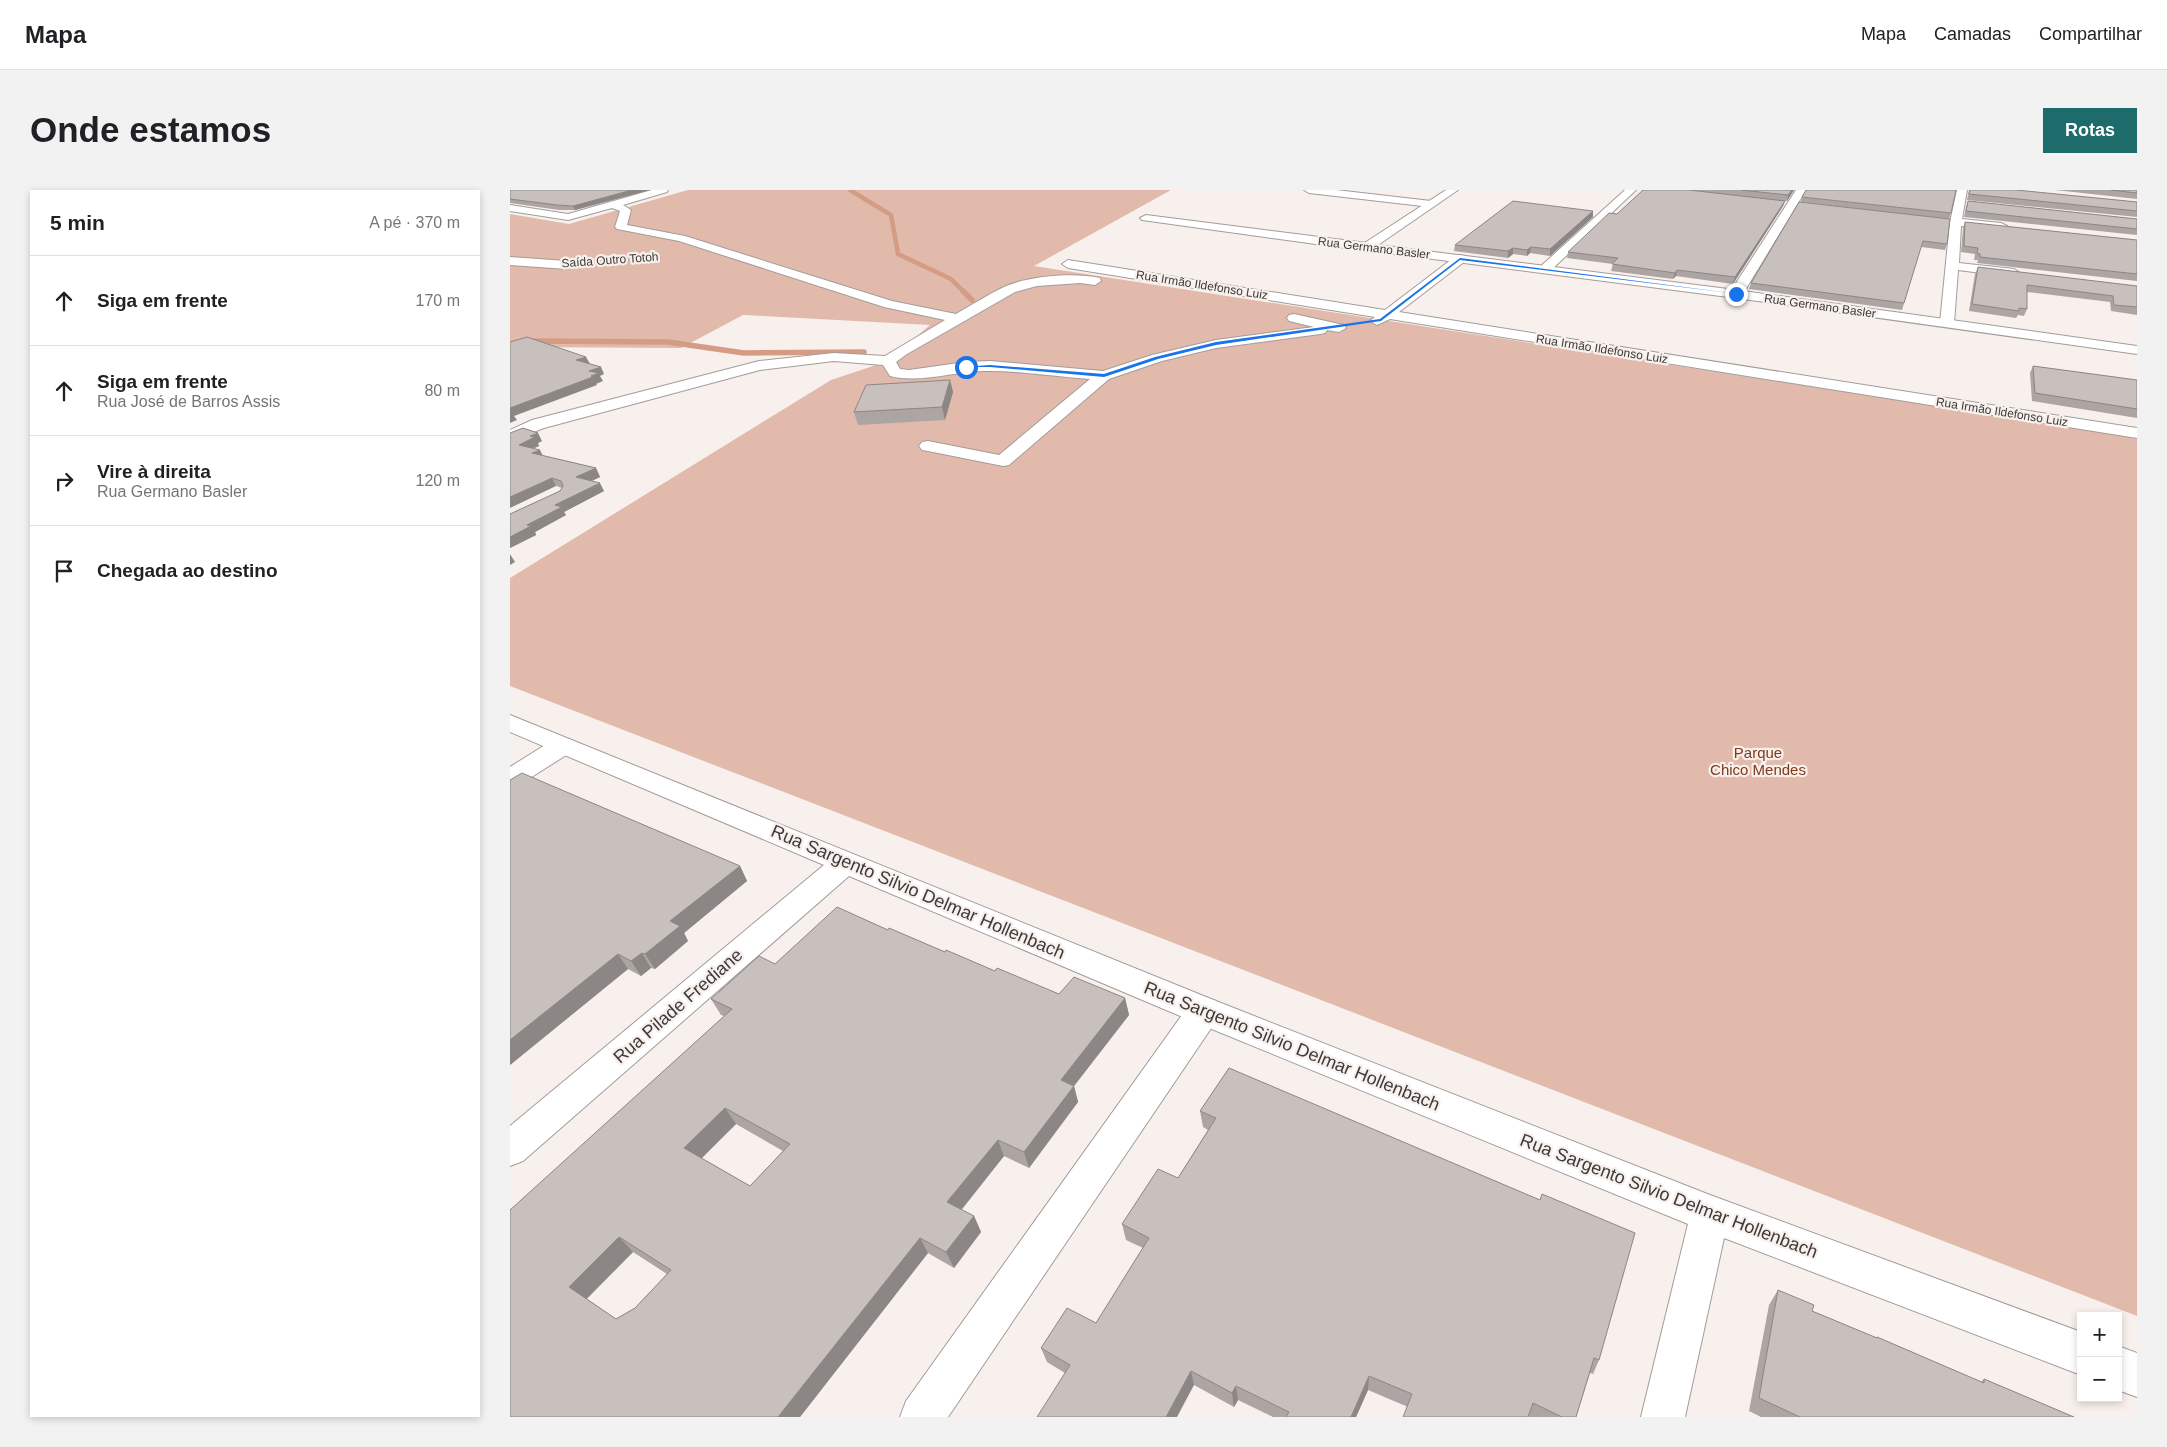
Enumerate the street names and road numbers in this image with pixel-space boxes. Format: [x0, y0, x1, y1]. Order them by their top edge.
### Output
street label: Rua Germano Basler [1317, 234, 1431, 262]
street label: Saída Outro Totoh [561, 250, 659, 270]
street label: Rua Irmão Ildefonso Luiz [1135, 268, 1269, 302]
street label: Rua Germano Basler [1763, 291, 1877, 321]
street label: Rua Irmão Ildefonso Luiz [1535, 332, 1669, 366]
street label: Rua Irmão Ildefonso Luiz [1935, 395, 2069, 429]
street label: Rua Sargento Silvio Delmar Hollenbach [768, 821, 1068, 963]
street label: Rua Pilade Frediane [610, 945, 746, 1067]
street label: Rua Sargento Silvio Delmar Hollenbach [1141, 977, 1443, 1115]
street label: Rua Sargento Silvio Delmar Hollenbach [1517, 1130, 1821, 1262]

